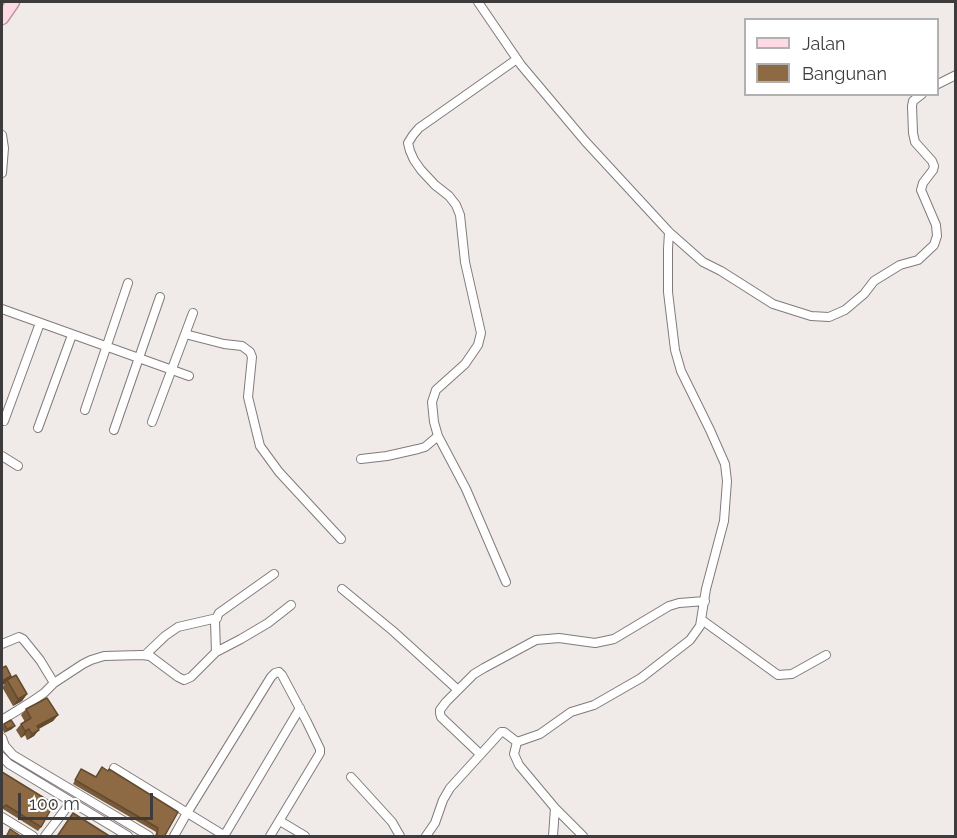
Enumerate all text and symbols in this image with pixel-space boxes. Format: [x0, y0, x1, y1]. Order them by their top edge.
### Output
legend [744, 18, 939, 96]
text: Jalan [802, 33, 846, 54]
text: Bangunan [802, 63, 887, 84]
scale bar [21, 781, 156, 819]
text: 100 m [29, 793, 80, 814]

